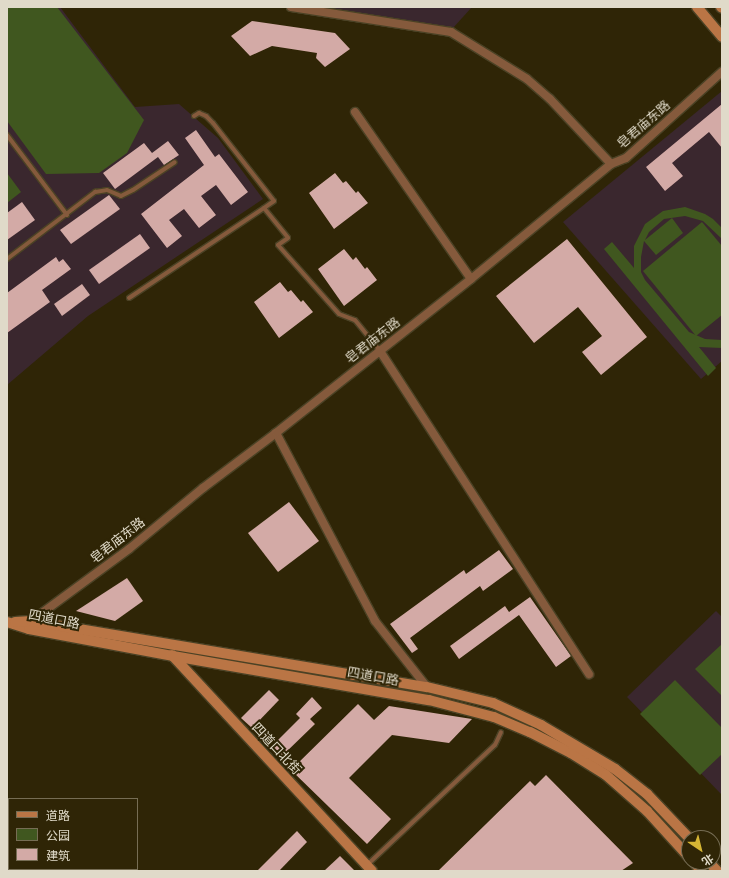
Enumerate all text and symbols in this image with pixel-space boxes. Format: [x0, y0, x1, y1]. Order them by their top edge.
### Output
street label: 皂君庙东路 [614, 98, 674, 152]
street label: 皂君庙东路 [343, 315, 403, 367]
street label: 皂君庙东路 [88, 515, 148, 567]
street label: 四道口路 [27, 607, 81, 633]
street label: 四道口路 [346, 665, 400, 689]
street label: 四道口北街 [248, 720, 304, 778]
legend [8, 798, 138, 870]
text: 道路 [46, 809, 70, 823]
text: 公园 [46, 829, 70, 843]
north arrow [681, 830, 721, 870]
text: 建筑 [46, 849, 70, 863]
text: 北 [699, 851, 716, 868]

